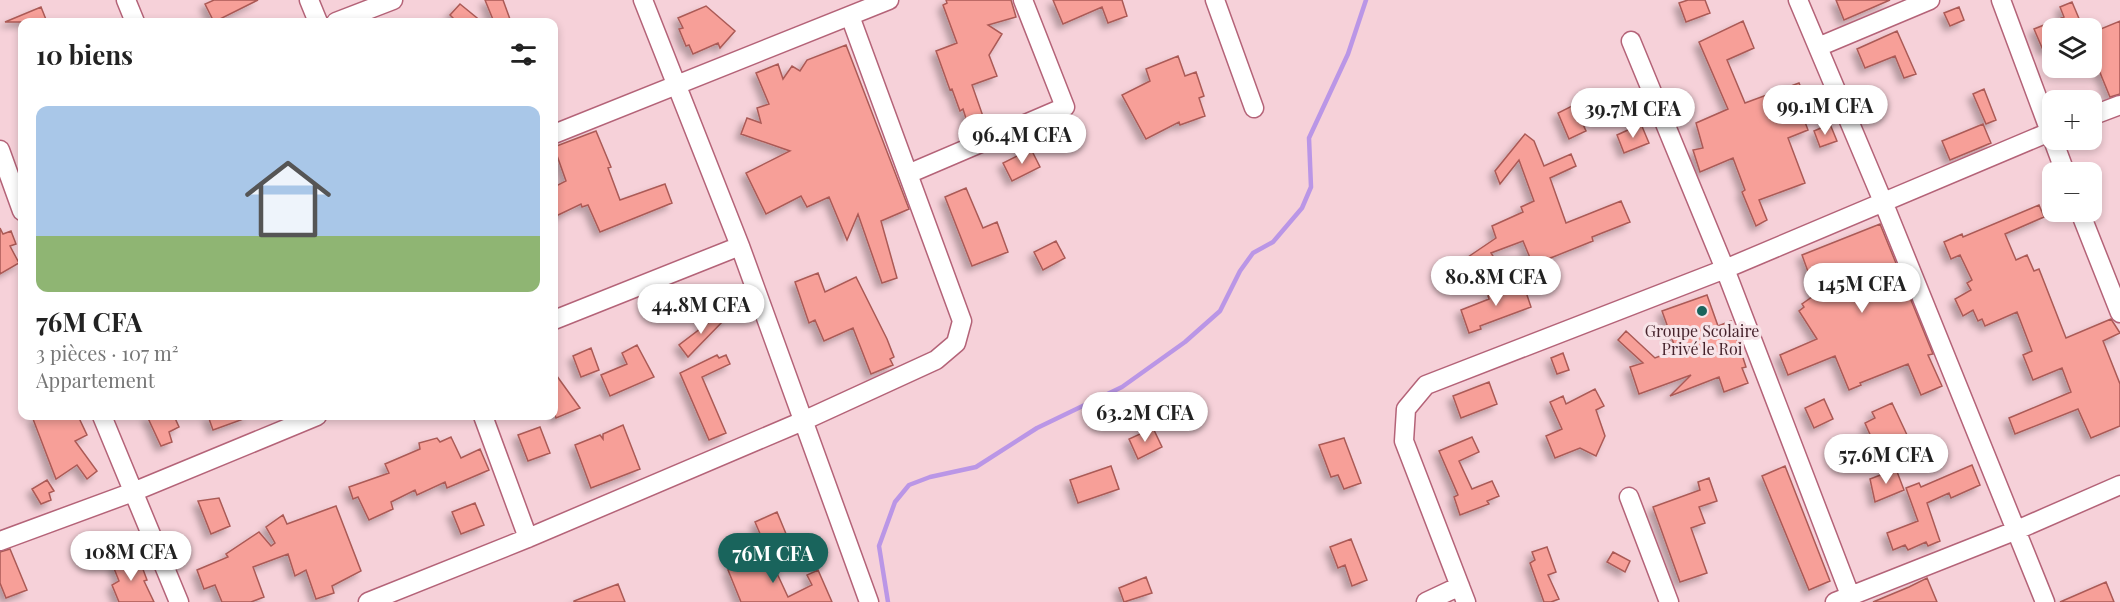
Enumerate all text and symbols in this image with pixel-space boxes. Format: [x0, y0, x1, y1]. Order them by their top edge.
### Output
map controls [2042, 18, 2102, 222]
button: layers [2042, 18, 2102, 78]
text: 10 biens [36, 37, 133, 72]
icon: filters [507, 38, 540, 71]
pin: 99.1M CFA [1756, 85, 1894, 136]
pin: 39.7M CFA [1564, 88, 1702, 139]
button: + [2042, 90, 2102, 150]
text: 99.1M CFA [1777, 91, 1873, 118]
text: 39.7M CFA [1585, 94, 1681, 121]
pin: 96.4M CFA [953, 114, 1091, 165]
text: 96.4M CFA [972, 120, 1072, 147]
icon: home [234, 145, 342, 253]
button: − [2042, 162, 2102, 222]
pin: 80.8M CFA [1427, 256, 1565, 307]
text: 80.8M CFA [1445, 262, 1547, 289]
pin: 145M CFA [1800, 263, 1924, 314]
text: 145M CFA [1818, 269, 1906, 296]
pin: 44.8M CFA [632, 284, 770, 335]
text: 44.8M CFA [651, 290, 751, 317]
text: 76M CFA [36, 304, 142, 339]
marker: Groupe Scolaire Privé le Roi [1695, 304, 1709, 318]
place label: Groupe Scolaire Privé le Roi [1645, 320, 1759, 359]
text: 3 pièces · 107 m² [36, 339, 178, 366]
text: Appartement [36, 366, 155, 393]
pin: 63.2M CFA [1076, 392, 1214, 443]
text: 63.2M CFA [1096, 398, 1194, 425]
pin: 57.6M CFA [1817, 434, 1955, 485]
text: 57.6M CFA [1838, 440, 1934, 467]
pin: 108M CFA [69, 531, 193, 582]
pin: 76M CFA [718, 533, 828, 584]
text: 108M CFA [84, 537, 178, 564]
text: 76M CFA [732, 539, 814, 566]

